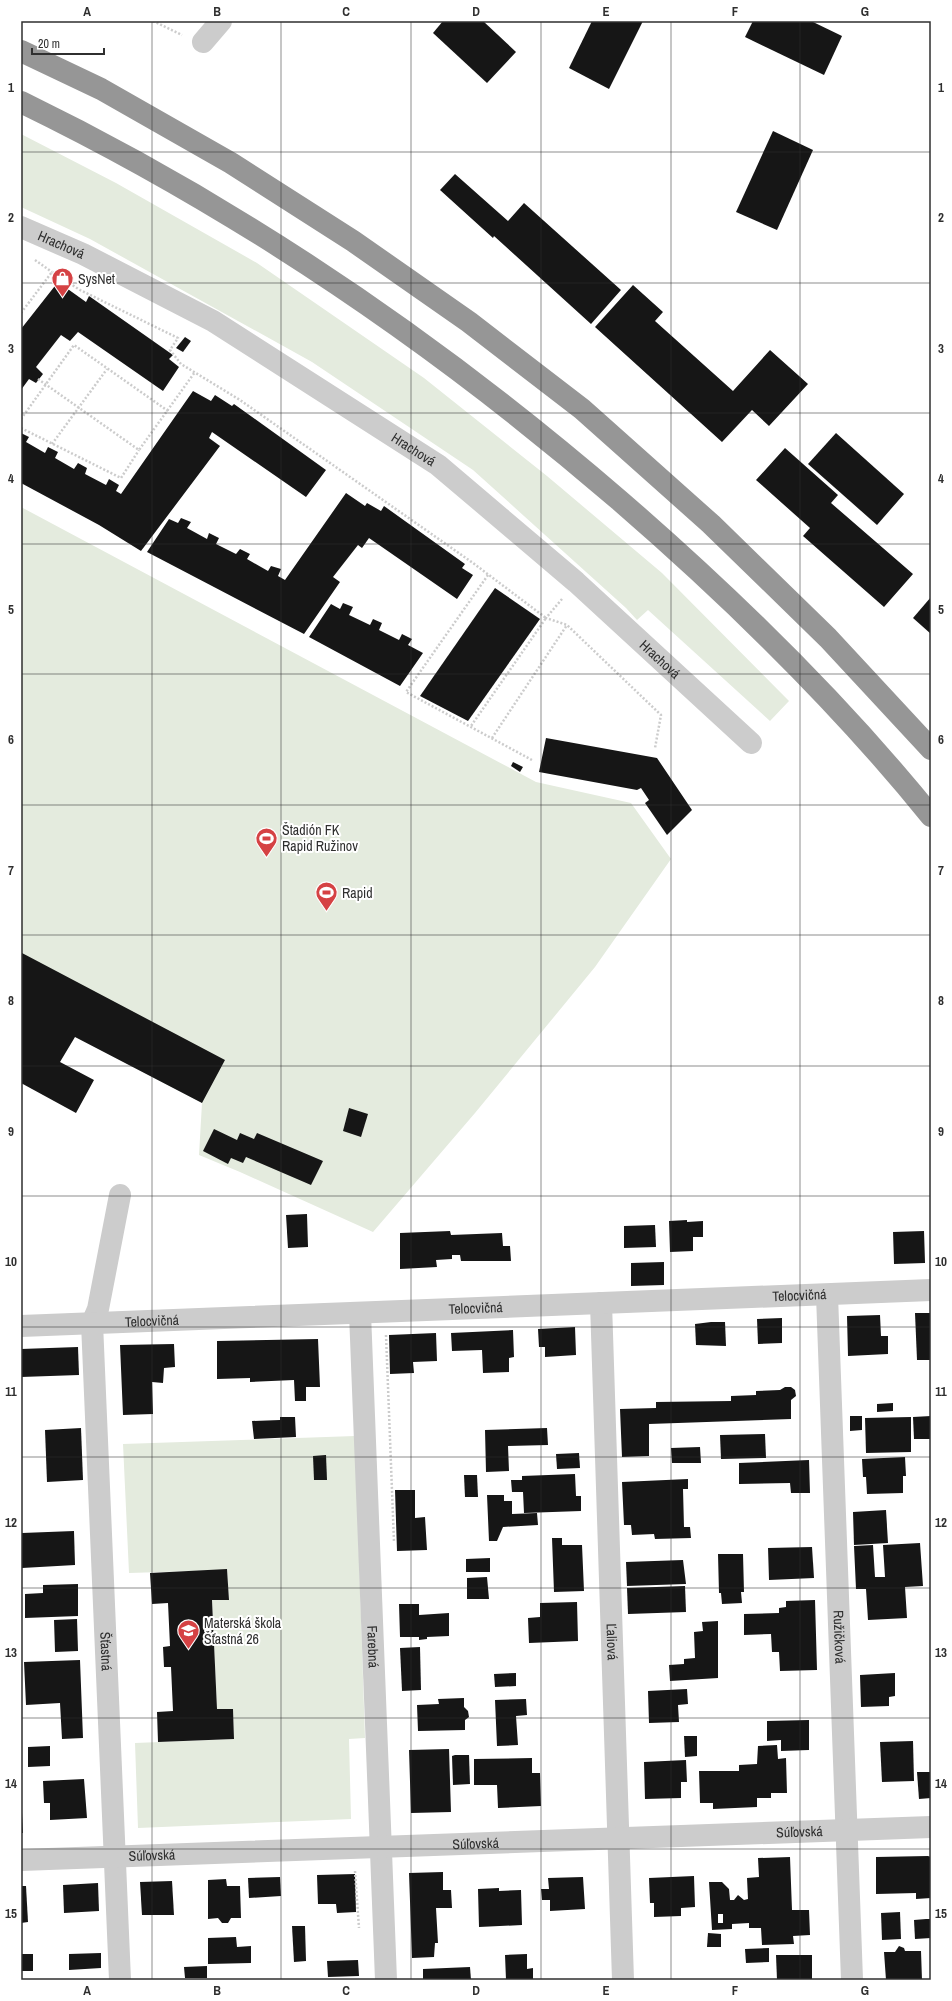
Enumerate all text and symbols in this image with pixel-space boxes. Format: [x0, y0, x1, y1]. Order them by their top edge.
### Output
text: A [83, 3, 91, 20]
text: B [213, 3, 221, 20]
text: C [342, 3, 350, 20]
text: D [472, 3, 480, 20]
text: E [602, 3, 610, 20]
text: F [732, 3, 739, 20]
text: G [861, 3, 869, 20]
scale bar [32, 30, 104, 56]
text: 20 m [38, 36, 60, 52]
text: 1 [8, 79, 14, 96]
text: 1 [938, 79, 944, 96]
text: 2 [8, 209, 14, 226]
text: 2 [938, 209, 944, 226]
street label: Hrachová [35, 226, 88, 263]
shop icon: SysNet [50, 266, 76, 299]
place label: SysNet [78, 270, 115, 288]
text: 3 [8, 340, 14, 357]
text: 3 [938, 340, 944, 357]
street label: Hrachová [388, 429, 440, 471]
text: 4 [8, 470, 14, 487]
text: 4 [938, 470, 944, 487]
text: 5 [8, 601, 14, 618]
text: 5 [938, 601, 944, 618]
street label: Hrachová [636, 636, 685, 683]
text: 6 [8, 731, 14, 748]
text: 6 [938, 731, 944, 748]
place label: Štadión FK Rapid Ružinov [282, 821, 358, 855]
sports icon: Štadión FK Rapid Ružinov [253, 825, 279, 858]
text: 7 [8, 862, 14, 879]
text: 7 [938, 862, 944, 879]
sports icon: Rapid [314, 880, 340, 913]
place label: Rapid [342, 884, 373, 902]
text: 8 [8, 992, 14, 1009]
text: 8 [938, 992, 944, 1009]
text: 9 [8, 1123, 14, 1140]
text: 9 [938, 1123, 944, 1140]
text: 10 [5, 1253, 17, 1270]
text: 10 [935, 1253, 947, 1270]
street label: Telocvičná [772, 1285, 827, 1305]
street label: Telocvičná [448, 1298, 504, 1318]
street label: Telocvičná [124, 1311, 180, 1331]
text: 11 [5, 1383, 17, 1400]
text: 11 [935, 1383, 947, 1400]
text: 12 [5, 1514, 17, 1531]
text: 12 [935, 1514, 947, 1531]
street label: Ružičková [830, 1610, 849, 1665]
place label: Materská škola Šťastná 26 [204, 1614, 282, 1648]
school or university icon: Materská škola Šťastná 26 [175, 1618, 201, 1651]
street label: Ľaliová [602, 1623, 622, 1661]
street label: Farebná [363, 1625, 383, 1669]
street label: Šťastná [96, 1632, 116, 1672]
text: 13 [5, 1644, 17, 1661]
text: 13 [935, 1644, 947, 1661]
text: 14 [5, 1775, 17, 1792]
text: 14 [935, 1775, 947, 1792]
street label: Súľovská [776, 1822, 824, 1842]
street label: Súľovská [452, 1834, 500, 1853]
street label: Súľovská [128, 1845, 176, 1865]
text: 15 [5, 1905, 17, 1922]
text: 15 [935, 1905, 947, 1922]
text: A [83, 1982, 91, 1999]
text: B [213, 1982, 221, 1999]
text: C [342, 1982, 350, 1999]
text: D [472, 1982, 480, 1999]
text: E [602, 1982, 610, 1999]
text: F [732, 1982, 739, 1999]
text: G [861, 1982, 869, 1999]

